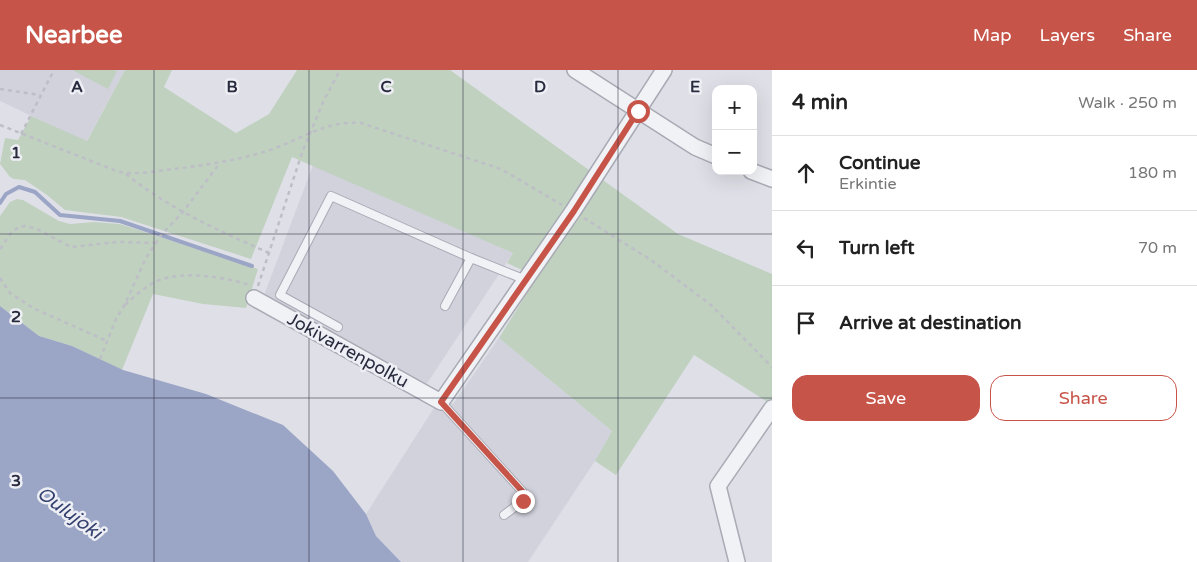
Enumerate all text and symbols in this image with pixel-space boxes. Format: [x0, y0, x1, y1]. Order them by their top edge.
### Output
text: Nearbee [25, 21, 123, 50]
text: Map [973, 24, 1012, 46]
text: Layers [1040, 24, 1095, 46]
text: Share [1123, 24, 1172, 46]
text: A [71, 77, 83, 97]
text: B [226, 77, 238, 97]
text: C [380, 77, 392, 97]
text: D [534, 77, 546, 97]
text: E [690, 77, 700, 97]
map controls [712, 85, 757, 175]
button: + [712, 85, 757, 130]
text: 4 min [792, 90, 848, 115]
text: Walk · 250 m [1078, 93, 1177, 113]
route start [627, 100, 650, 123]
button: − [712, 130, 757, 175]
text: 1 [11, 143, 21, 163]
text: Continue [839, 152, 921, 174]
icon: ahead [792, 159, 820, 187]
text: 180 m [1128, 163, 1177, 183]
text: Erkintie [839, 174, 897, 194]
icon: left [792, 234, 820, 262]
text: Turn left [839, 237, 915, 259]
text: 70 m [1138, 238, 1177, 258]
text: 2 [11, 307, 21, 327]
street label: Jokivarrenpolku [283, 308, 413, 392]
icon: arrive [792, 309, 820, 337]
text: Arrive at destination [839, 312, 1022, 334]
button: Save [792, 375, 980, 421]
button: Share [990, 375, 1177, 421]
text: 3 [11, 471, 21, 491]
water label: Oulujoki [33, 482, 108, 545]
route end [512, 490, 535, 513]

